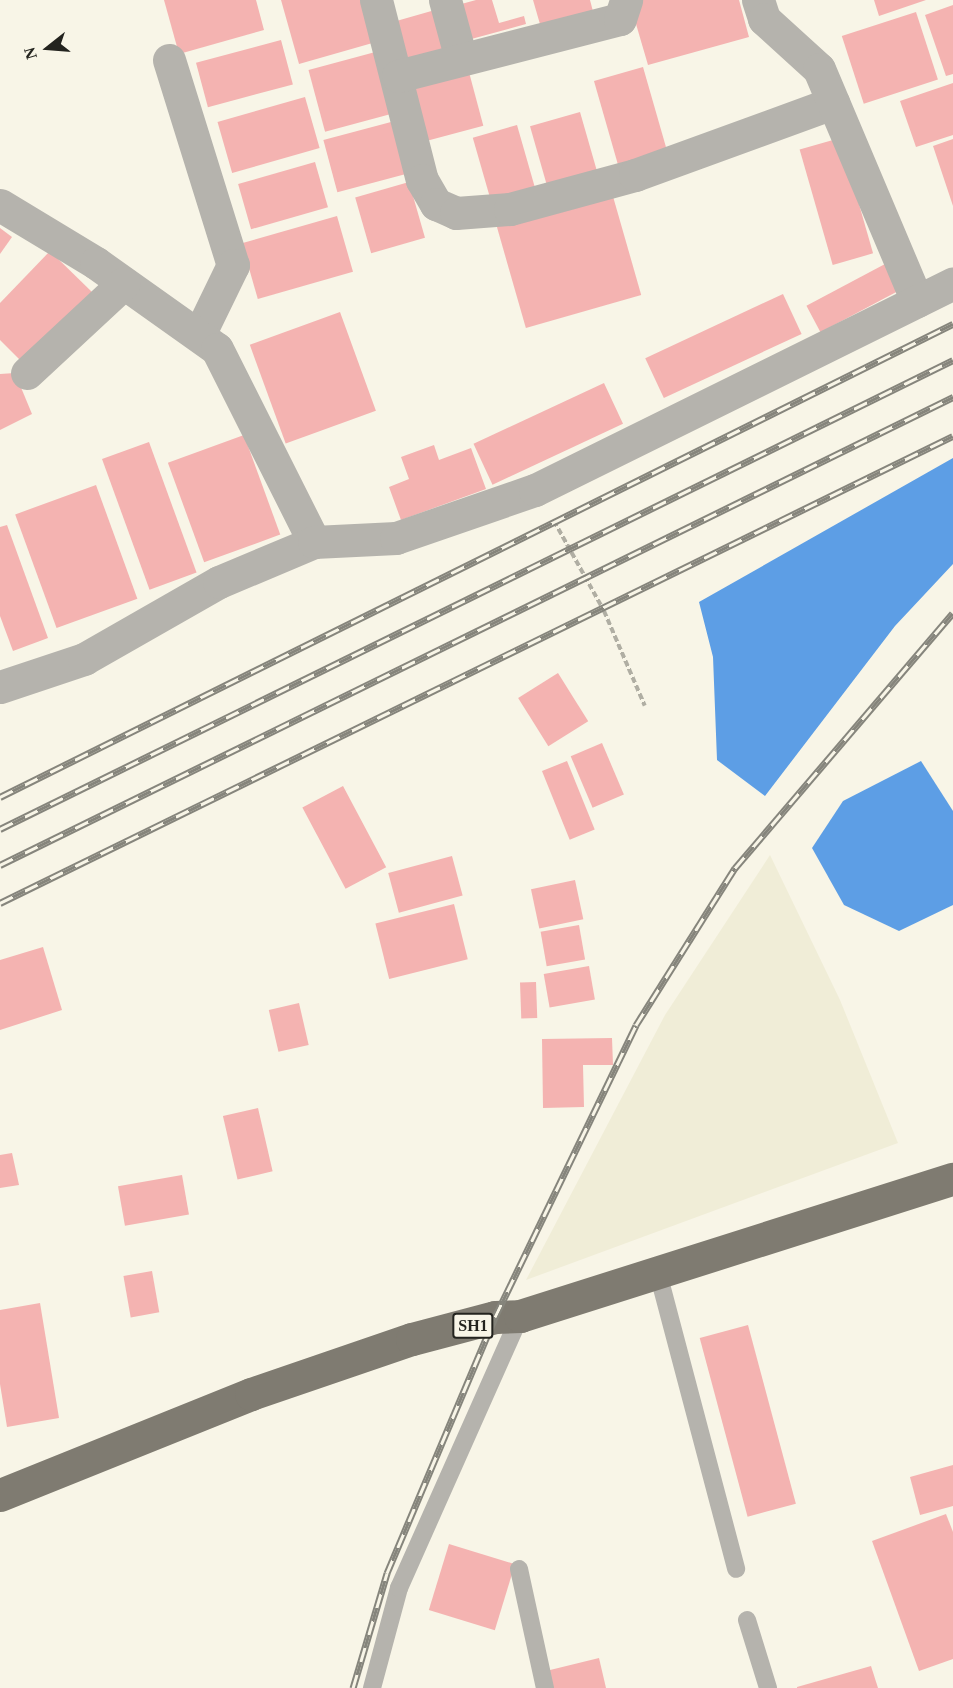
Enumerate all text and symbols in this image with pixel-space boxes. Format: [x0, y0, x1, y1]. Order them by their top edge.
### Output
north arrow [18, 18, 78, 78]
text: N [20, 45, 40, 61]
road number: SH1 [452, 1313, 494, 1339]

